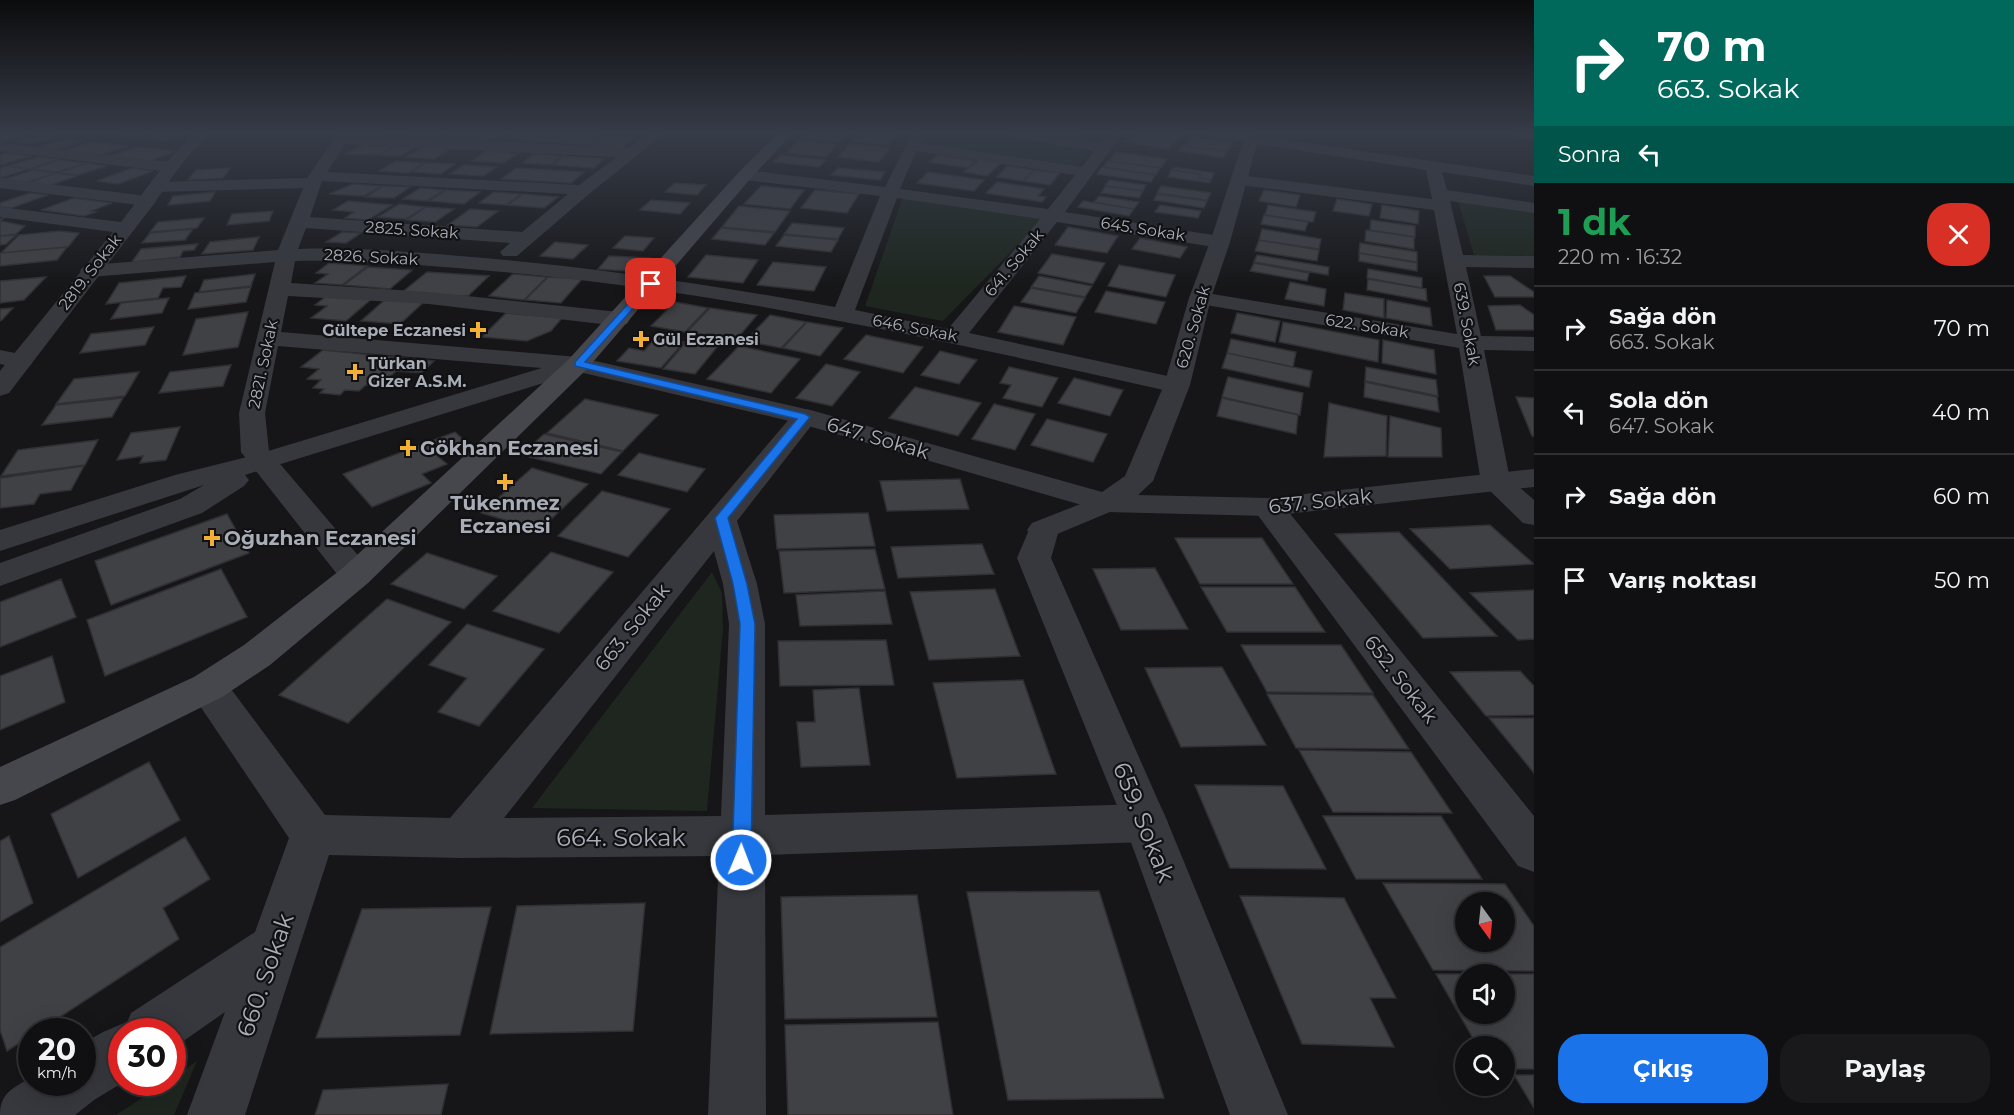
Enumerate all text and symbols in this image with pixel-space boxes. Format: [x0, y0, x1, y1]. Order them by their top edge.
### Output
text: 70 m [1657, 20, 1767, 72]
icon: right [1558, 24, 1636, 102]
text: 663. Sokak [1657, 72, 1799, 105]
icon: left [1633, 138, 1666, 171]
text: Sonra [1558, 141, 1621, 168]
text: 1 dk [1558, 200, 1631, 244]
button: close [1927, 203, 1990, 266]
street label: 645. Sokak [1099, 213, 1187, 245]
street label: 2825. Sokak [365, 217, 460, 243]
street label: 641. Sokak [981, 225, 1048, 300]
street label: 2819. Sokak [55, 230, 126, 314]
street label: 2826. Sokak [323, 245, 419, 269]
text: 220 m · 16:32 [1558, 245, 1682, 269]
pin [625, 258, 676, 309]
icon: arrive [634, 267, 667, 300]
street label: 639. Sokak [1450, 281, 1484, 368]
street label: 620. Sokak [1172, 283, 1214, 371]
text: Sağa dön [1609, 303, 1717, 330]
street label: 646. Sokak [871, 310, 959, 346]
street label: 622. Sokak [1324, 310, 1410, 342]
icon: right [1558, 312, 1591, 345]
text: 70 m [1934, 315, 1990, 342]
street label: 2821. Sokak [244, 318, 282, 410]
place label: Gültepe Eczanesi [322, 321, 466, 340]
marker: Gültepe Eczanesi [471, 323, 485, 337]
place label: Gül Eczanesi [653, 330, 759, 349]
text: 663. Sokak [1609, 330, 1714, 354]
marker: Gül Eczanesi [634, 332, 648, 346]
place label: Türkan Gizer A.S.M. [368, 354, 467, 391]
marker: Türkan Gizer A.S.M. [346, 363, 364, 381]
text: Sola dön [1609, 387, 1709, 414]
icon: left [1558, 396, 1591, 429]
text: 40 m [1932, 399, 1990, 426]
street label: 647. Sokak [824, 412, 932, 464]
text: 647. Sokak [1609, 414, 1714, 438]
place label: Gökhan Eczanesi [420, 436, 599, 460]
marker: Gökhan Eczanesi [401, 441, 415, 455]
marker: Tükenmez Eczanesi [498, 475, 512, 489]
icon: right [1558, 480, 1591, 513]
text: Sağa dön [1609, 483, 1717, 510]
text: 60 m [1933, 483, 1990, 510]
street label: 637. Sokak [1267, 484, 1373, 518]
place label: Tükenmez Eczanesi [450, 491, 560, 538]
place label: Oğuzhan Eczanesi [224, 526, 417, 550]
marker: Oğuzhan Eczanesi [205, 531, 219, 545]
icon: arrive [1558, 564, 1591, 597]
text: Varış noktası [1609, 567, 1757, 594]
text: 50 m [1934, 567, 1990, 594]
street label: 663. Sokak [589, 578, 675, 676]
street label: 652. Sokak [1359, 630, 1443, 728]
street label: 659. Sokak [1107, 758, 1181, 887]
street label: 664. Sokak [556, 823, 686, 852]
position arrow [709, 828, 773, 892]
north arrow [1455, 892, 1515, 952]
map controls [1455, 892, 1515, 1096]
street label: 660. Sokak [230, 909, 300, 1041]
button: sound [1455, 964, 1515, 1024]
speed limit sign: 30 [108, 1018, 186, 1096]
text: 20 [38, 1031, 76, 1068]
button: Çıkış [1558, 1034, 1768, 1103]
button: Paylaş [1780, 1034, 1990, 1103]
button: search [1455, 1036, 1515, 1096]
text: km/h [37, 1063, 77, 1082]

